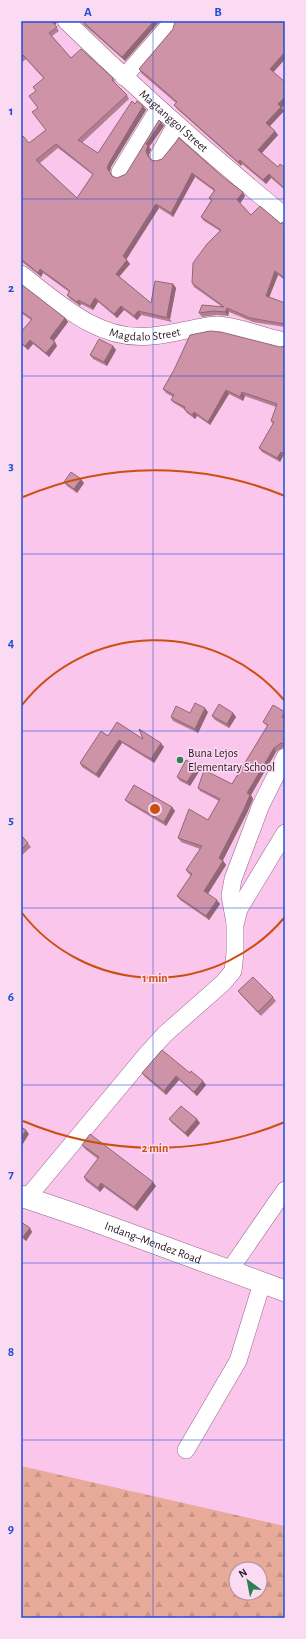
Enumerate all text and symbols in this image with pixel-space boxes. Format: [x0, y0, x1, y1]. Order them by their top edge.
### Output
text: A [84, 6, 92, 19]
text: B [214, 6, 222, 19]
street label: Magtanggol Street [137, 87, 210, 154]
text: 1 [9, 105, 13, 118]
text: 2 [8, 282, 14, 295]
street label: Magdalo Street [108, 325, 182, 343]
text: 3 [8, 460, 14, 473]
text: 4 [8, 637, 15, 650]
place label: Buna Lejos Elementary School [188, 747, 275, 774]
marker: Buna Lejos Elementary School [175, 755, 185, 765]
centre of rings [148, 802, 162, 816]
text: 5 [8, 814, 14, 827]
text: 1 min [142, 972, 168, 984]
text: 6 [8, 991, 14, 1004]
text: 2 min [142, 1142, 168, 1154]
text: 7 [8, 1168, 14, 1181]
street label: Indang–Mendez Road [103, 1219, 203, 1266]
text: 8 [8, 1346, 14, 1359]
text: 9 [8, 1523, 14, 1536]
north arrow [228, 1561, 268, 1601]
text: N [237, 1566, 249, 1580]

